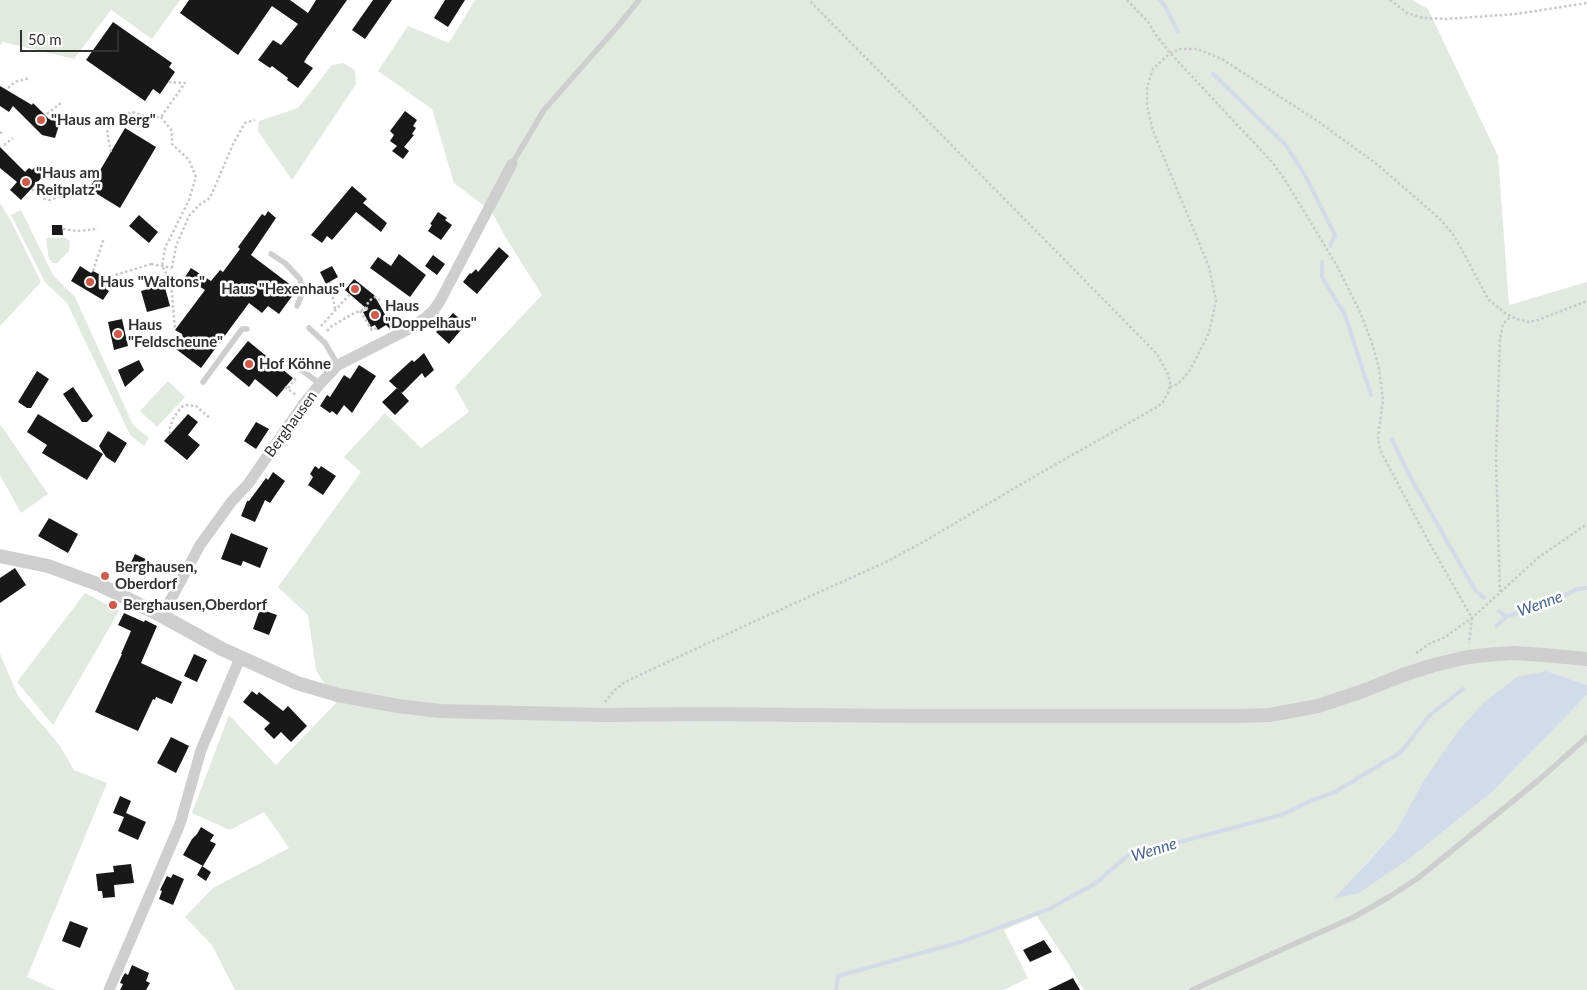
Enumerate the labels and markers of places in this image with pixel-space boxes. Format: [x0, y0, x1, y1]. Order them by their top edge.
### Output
place label: "Haus am Berg" [51, 111, 156, 129]
marker: "Haus am Berg" [35, 114, 47, 126]
place label: "Haus am Reitplatz" [36, 164, 101, 199]
marker: "Haus am Reitplatz" [20, 176, 32, 188]
place label: Haus "Waltons" [100, 273, 205, 291]
marker: Haus "Waltons" [84, 276, 96, 288]
place label: Haus "Hexenhaus" [221, 280, 345, 298]
marker: Haus "Hexenhaus" [349, 283, 361, 295]
place label: Haus "Doppelhaus" [385, 297, 477, 332]
marker: Haus "Doppelhaus" [369, 309, 381, 321]
place label: Haus "Feldscheune" [128, 316, 223, 351]
marker: Haus "Feldscheune" [112, 328, 124, 340]
place label: Hof Köhne [259, 355, 331, 373]
marker: Hof Köhne [243, 358, 255, 370]
place label: Berghausen, Oberdorf [115, 558, 197, 593]
marker: Berghausen, Oberdorf [99, 570, 111, 582]
place label: Berghausen,Oberdorf [123, 596, 267, 614]
marker: Berghausen,Oberdorf [107, 599, 119, 611]

